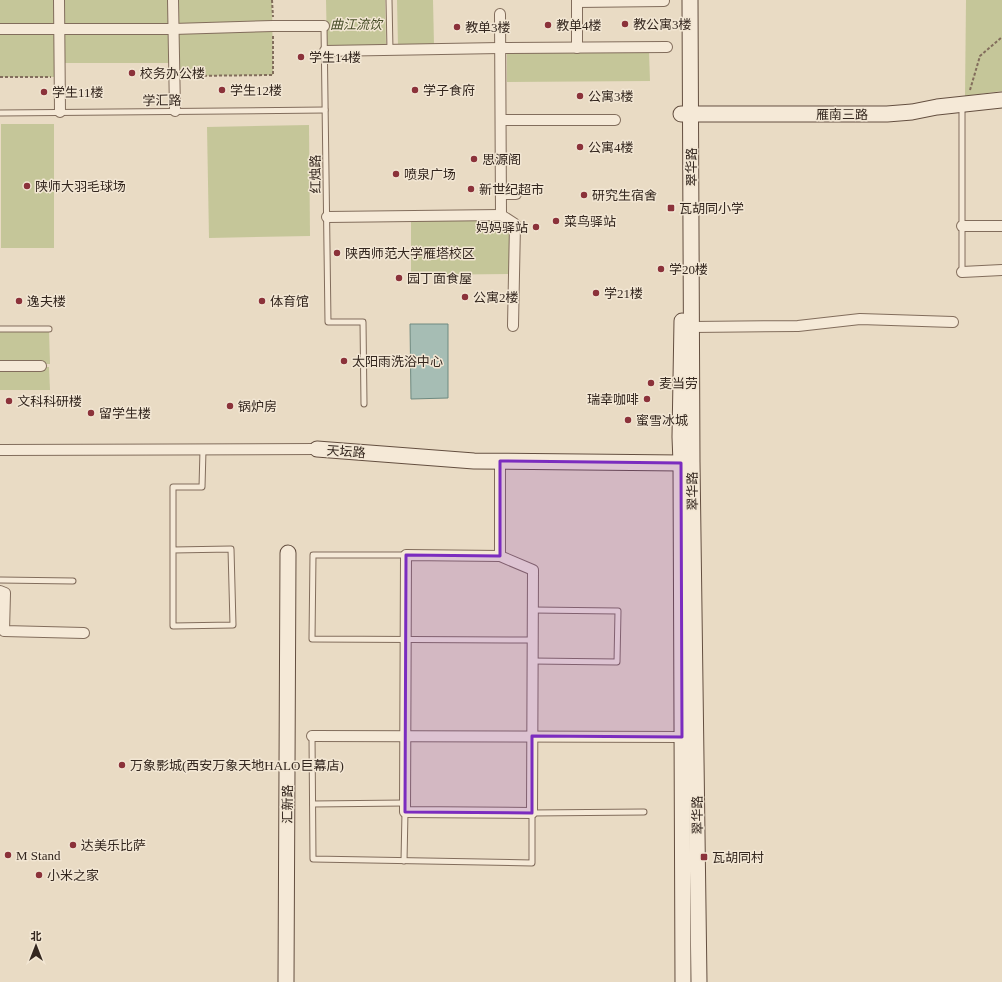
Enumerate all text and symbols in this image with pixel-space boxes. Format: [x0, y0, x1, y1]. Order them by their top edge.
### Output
park label: 曲江流饮 [330, 17, 384, 32]
place label: 教公寓3楼 [633, 17, 692, 32]
place label: 教单4楼 [556, 18, 602, 33]
marker: 教公寓3楼 [620, 19, 630, 29]
place label: 教单3楼 [465, 20, 511, 35]
marker: 教单4楼 [543, 20, 553, 30]
marker: 教单3楼 [452, 22, 462, 32]
place label: 学生14楼 [309, 50, 361, 65]
marker: 学生14楼 [296, 52, 306, 62]
place label: 校务办公楼 [140, 66, 205, 81]
marker: 校务办公楼 [127, 68, 137, 78]
place label: 学生12楼 [230, 83, 282, 98]
place label: 学子食府 [423, 83, 475, 98]
place label: 学生11楼 [52, 85, 104, 100]
marker: 学生12楼 [217, 85, 227, 95]
marker: 学子食府 [410, 85, 420, 95]
marker: 学生11楼 [39, 87, 49, 97]
place label: 公寓3楼 [588, 89, 634, 104]
marker: 公寓3楼 [575, 91, 585, 101]
street label: 学汇路 [142, 93, 182, 108]
street label: 雁南三路 [816, 107, 868, 122]
place label: 公寓4楼 [588, 140, 634, 155]
marker: 公寓4楼 [575, 142, 585, 152]
street label: 翠华路 [684, 147, 699, 187]
place label: 思源阁 [482, 152, 521, 167]
street label: 红烛路 [308, 154, 323, 194]
marker: 思源阁 [469, 154, 479, 164]
place label: 喷泉广场 [404, 167, 456, 182]
marker: 喷泉广场 [391, 169, 401, 179]
place label: 陕师大羽毛球场 [35, 179, 126, 194]
marker: 陕师大羽毛球场 [22, 181, 32, 191]
place label: 新世纪超市 [479, 182, 544, 197]
marker: 新世纪超市 [466, 184, 476, 194]
place label: 研究生宿舍 [592, 188, 657, 203]
marker: 研究生宿舍 [579, 190, 589, 200]
place label: 瓦胡同小学 [679, 201, 744, 216]
marker: 瓦胡同小学 [666, 203, 676, 213]
place label: 菜鸟驿站 [564, 214, 616, 229]
marker: 菜鸟驿站 [551, 216, 561, 226]
place label: 妈妈驿站 [476, 220, 528, 235]
marker: 妈妈驿站 [531, 222, 541, 232]
place label: 陕西师范大学雁塔校区 [345, 246, 475, 261]
marker: 陕西师范大学雁塔校区 [332, 248, 342, 258]
place label: 学20楼 [669, 262, 708, 277]
marker: 学20楼 [656, 264, 666, 274]
place label: 园丁面食屋 [407, 271, 472, 286]
marker: 园丁面食屋 [394, 273, 404, 283]
place label: 学21楼 [604, 286, 643, 301]
marker: 学21楼 [591, 288, 601, 298]
place label: 公寓2楼 [473, 290, 519, 305]
marker: 公寓2楼 [460, 292, 470, 302]
place label: 逸夫楼 [27, 294, 66, 309]
place label: 体育馆 [270, 294, 309, 309]
marker: 逸夫楼 [14, 296, 24, 306]
marker: 体育馆 [257, 296, 267, 306]
place label: 太阳雨洗浴中心 [352, 354, 443, 369]
marker: 太阳雨洗浴中心 [339, 356, 349, 366]
place label: 麦当劳 [659, 376, 698, 391]
marker: 麦当劳 [646, 378, 656, 388]
place label: 瑞幸咖啡 [587, 392, 639, 407]
place label: 文科科研楼 [17, 394, 82, 409]
marker: 瑞幸咖啡 [642, 394, 652, 404]
marker: 文科科研楼 [4, 396, 14, 406]
place label: 锅炉房 [238, 399, 277, 414]
marker: 锅炉房 [225, 401, 235, 411]
place label: 留学生楼 [99, 406, 151, 421]
marker: 留学生楼 [86, 408, 96, 418]
place label: 蜜雪冰城 [636, 413, 688, 428]
marker: 蜜雪冰城 [623, 415, 633, 425]
street label: 天坛路 [326, 443, 366, 460]
street label: 翠华路 [685, 471, 700, 511]
place label: 万象影城(西安万象天地HALO巨幕店) [130, 758, 344, 773]
marker: 万象影城(西安万象天地HALO巨幕店) [117, 760, 127, 770]
street label: 汇新路 [280, 784, 295, 824]
street label: 翠华路 [690, 795, 705, 835]
place label: 达美乐比萨 [81, 838, 146, 853]
marker: 达美乐比萨 [68, 840, 78, 850]
place label: M Stand [16, 848, 61, 863]
marker: M Stand [3, 850, 13, 860]
place label: 瓦胡同村 [712, 850, 764, 865]
marker: 瓦胡同村 [699, 852, 709, 862]
place label: 小米之家 [47, 868, 99, 883]
marker: 小米之家 [34, 870, 44, 880]
north arrow [16, 926, 56, 966]
text: 北 [31, 930, 42, 942]

